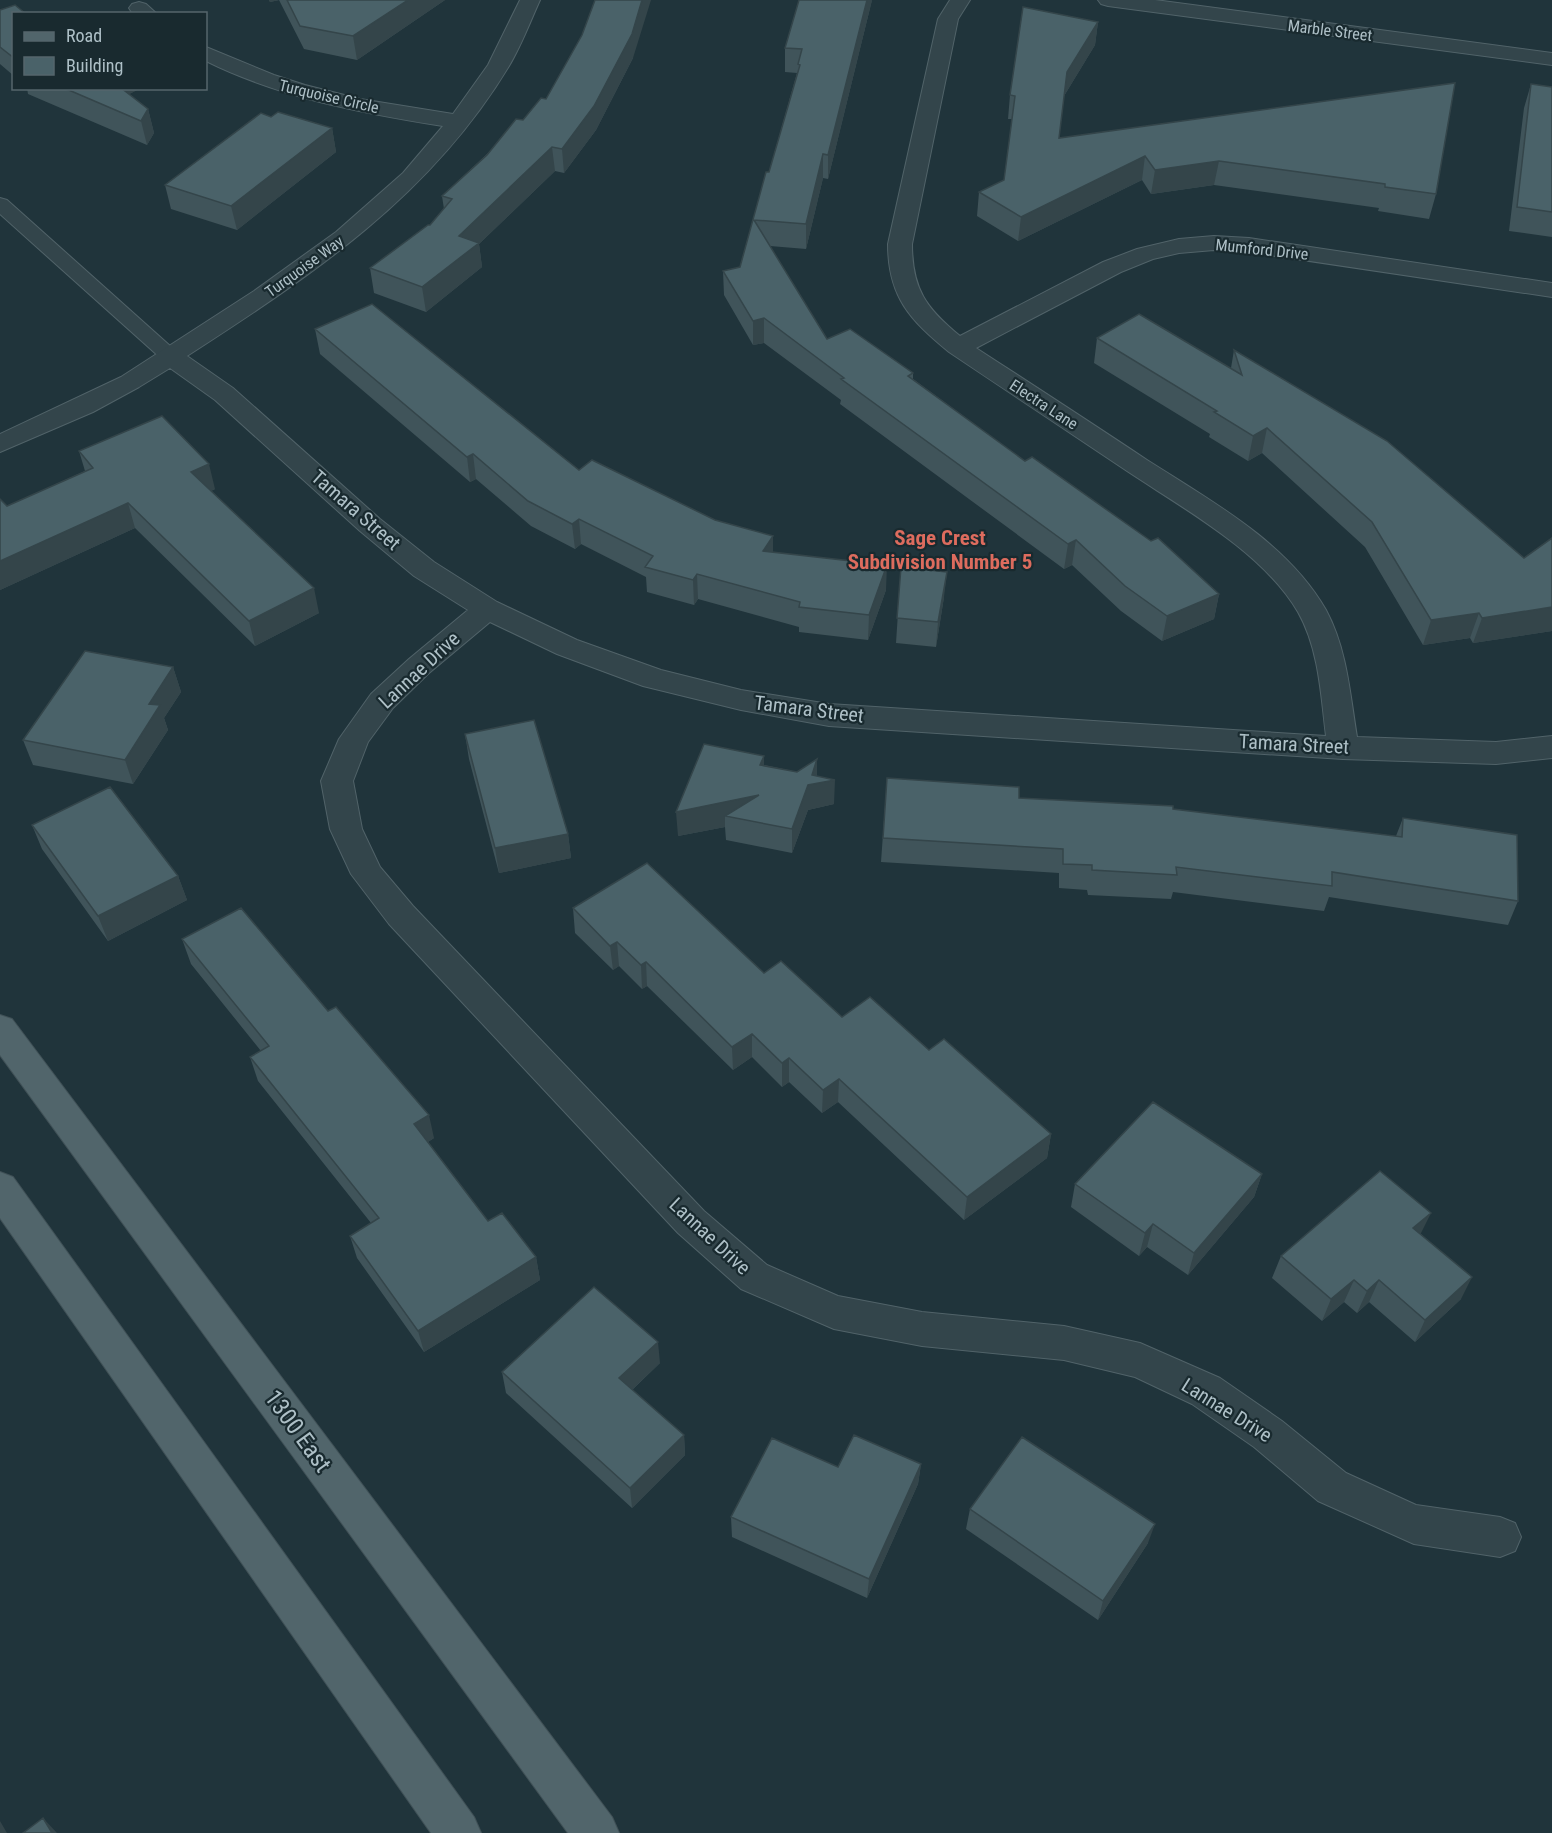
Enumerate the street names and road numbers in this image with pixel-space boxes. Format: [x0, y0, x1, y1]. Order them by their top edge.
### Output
street label: Marble Street [1287, 16, 1373, 45]
street label: Turquoise Circle [277, 76, 381, 117]
street label: Turquoise Way [261, 231, 347, 301]
street label: Mumford Drive [1215, 235, 1309, 264]
street label: Electra Lane [1006, 375, 1081, 434]
street label: Tamara Street [307, 465, 406, 555]
street label: Lannae Drive [374, 626, 464, 714]
street label: Tamara Street [753, 690, 865, 728]
street label: Tamara Street [1238, 729, 1350, 759]
street label: Lannae Drive [665, 1192, 755, 1280]
street label: Lannae Drive [1177, 1373, 1277, 1447]
street label: 1300 East [259, 1385, 337, 1477]

